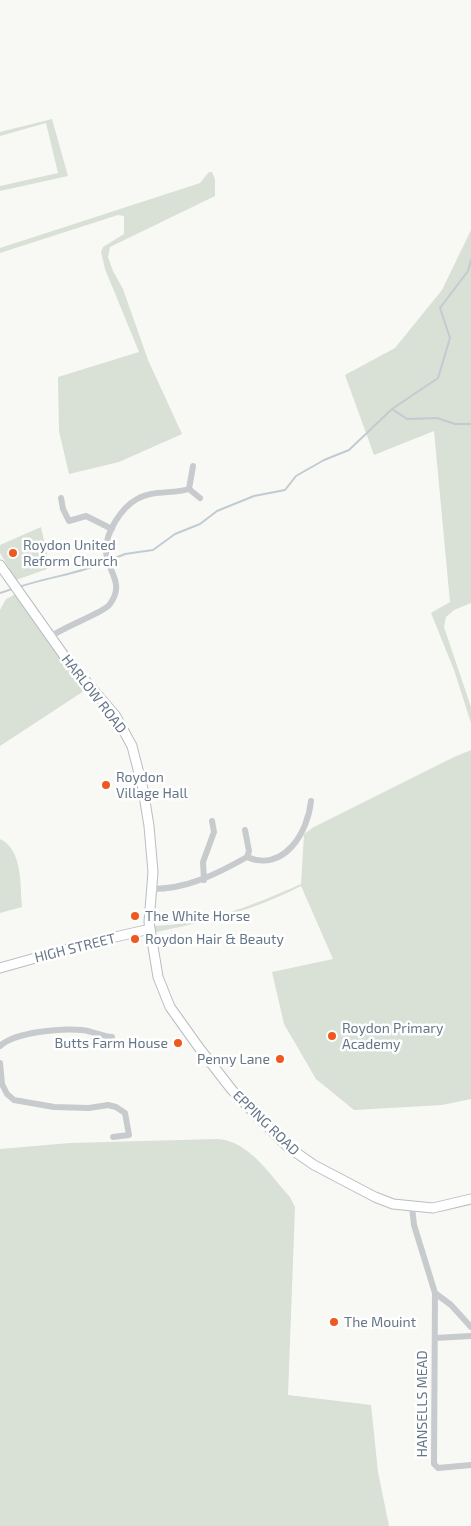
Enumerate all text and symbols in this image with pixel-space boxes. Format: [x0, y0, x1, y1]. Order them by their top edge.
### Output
place label: Roydon United Reform Church [23, 537, 118, 570]
marker: Roydon United Reform Church [7, 547, 19, 559]
street label: HARLOW ROAD [58, 651, 130, 737]
place label: Roydon Village Hall [116, 769, 188, 802]
marker: Roydon Village Hall [100, 779, 112, 791]
place label: The White Horse [145, 908, 250, 924]
marker: The White Horse [129, 910, 141, 922]
street label: HIGH STREET [33, 930, 117, 966]
place label: Roydon Hair & Beauty [145, 931, 284, 947]
marker: Roydon Hair & Beauty [129, 933, 141, 945]
place label: Roydon Primary Academy [342, 1020, 443, 1052]
marker: Roydon Primary Academy [326, 1030, 338, 1042]
place label: Butts Farm House [55, 1035, 168, 1051]
marker: Butts Farm House [172, 1037, 184, 1049]
place label: Penny Lane [197, 1051, 270, 1067]
marker: Penny Lane [274, 1053, 286, 1065]
street label: EPPING ROAD [229, 1087, 303, 1159]
place label: The Mouint [344, 1314, 416, 1330]
marker: The Mouint [328, 1316, 340, 1328]
street label: HANSELLS MEAD [414, 1350, 430, 1458]

